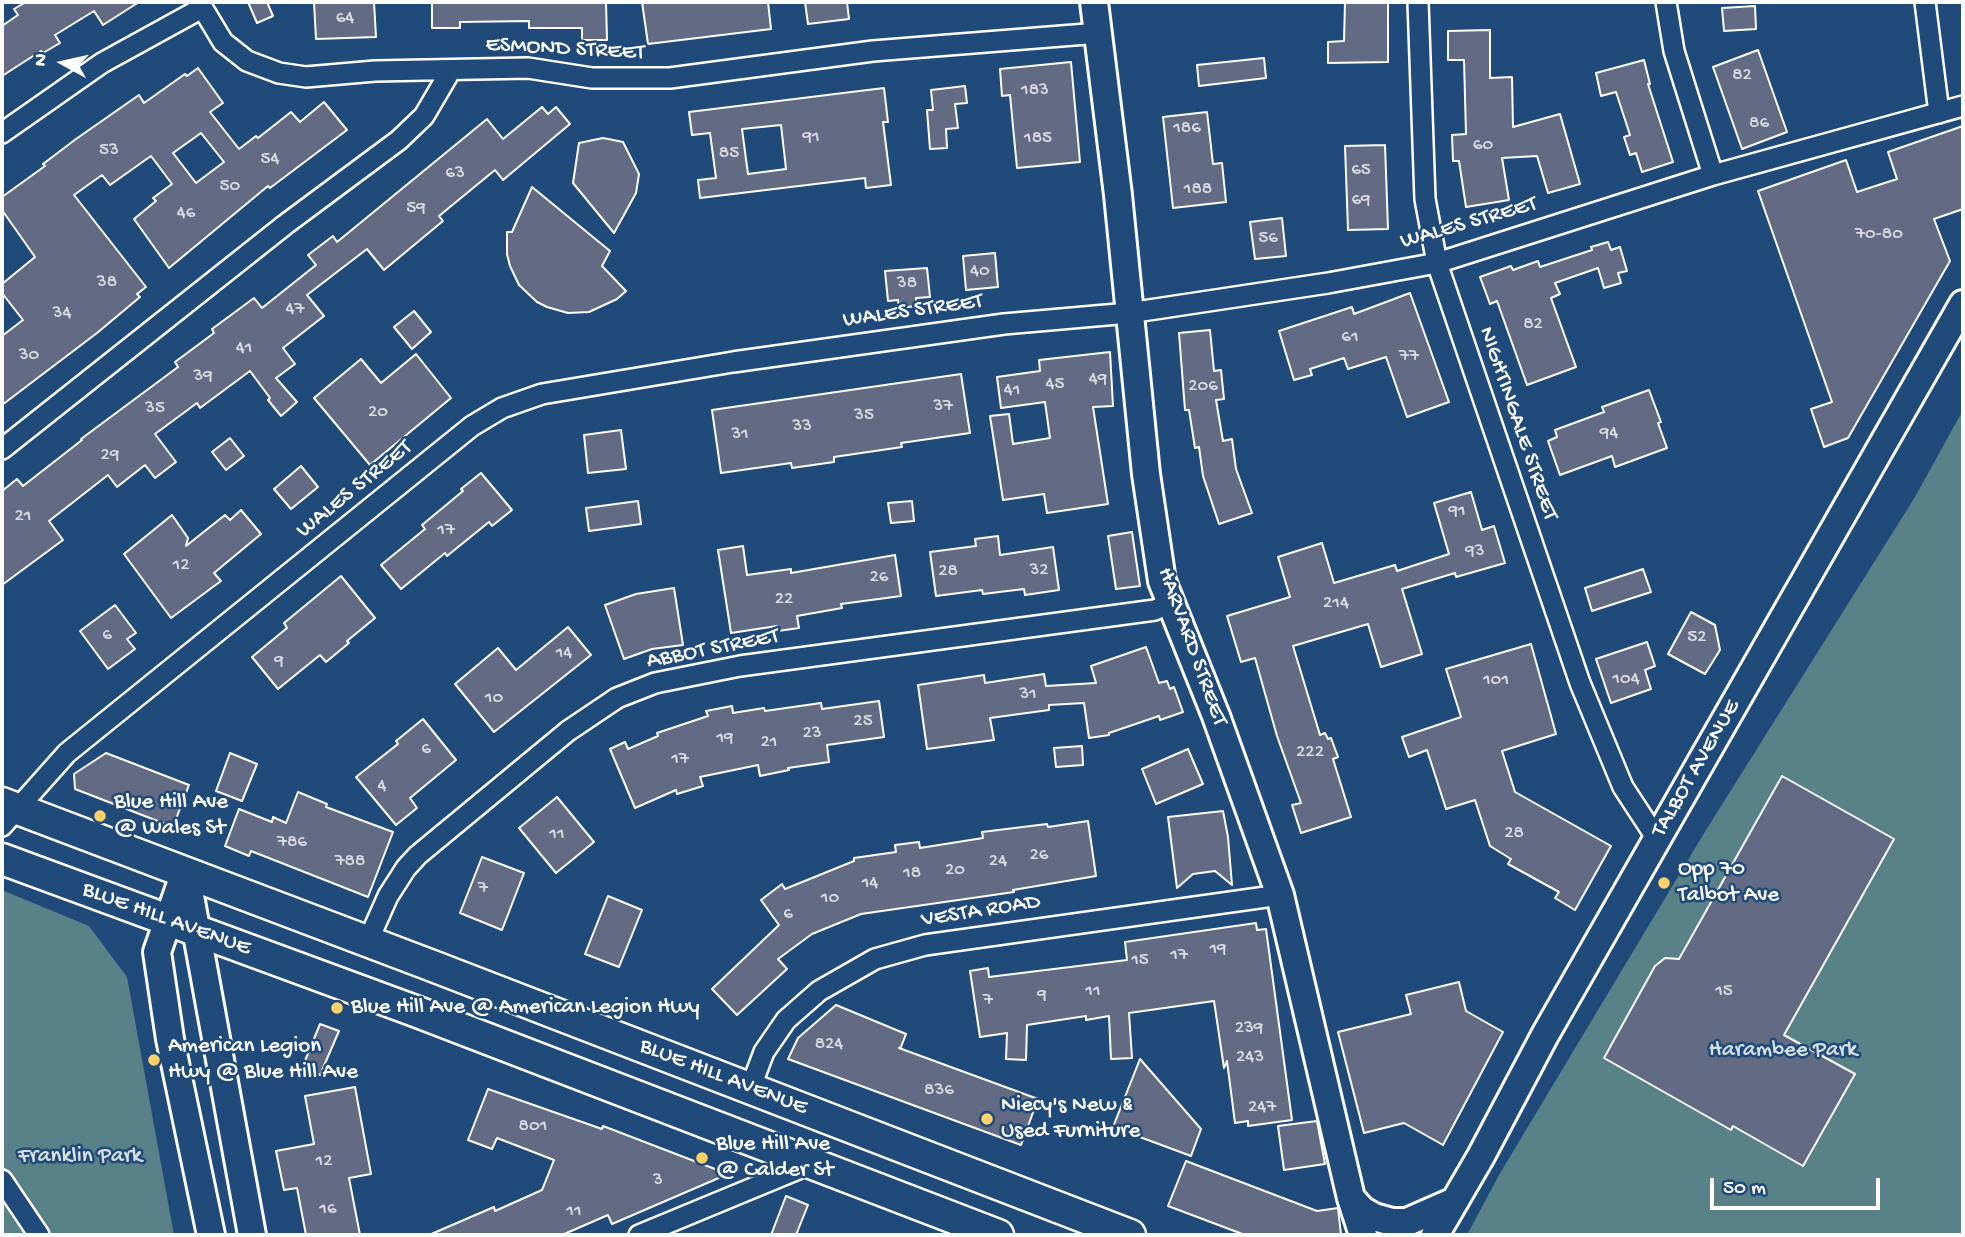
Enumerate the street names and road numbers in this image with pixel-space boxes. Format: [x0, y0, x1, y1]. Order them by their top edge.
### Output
street label: ESMOND STREET [485, 32, 645, 68]
street label: WALES STREET [1397, 191, 1541, 257]
street label: WALES STREET [841, 289, 985, 335]
street label: NIGHTINGALE STREET [1471, 324, 1563, 524]
street label: WALES STREET [292, 435, 418, 545]
street label: HARVARD STREET [1150, 564, 1232, 730]
street label: ABBOT STREET [644, 624, 782, 676]
street label: TALBOT AVENUE [1647, 695, 1747, 843]
street label: BLUE HILL AVENUE [78, 877, 254, 963]
street label: VESTA ROAD [920, 889, 1042, 935]
street label: BLUE HILL AVENUE [635, 1033, 811, 1123]

